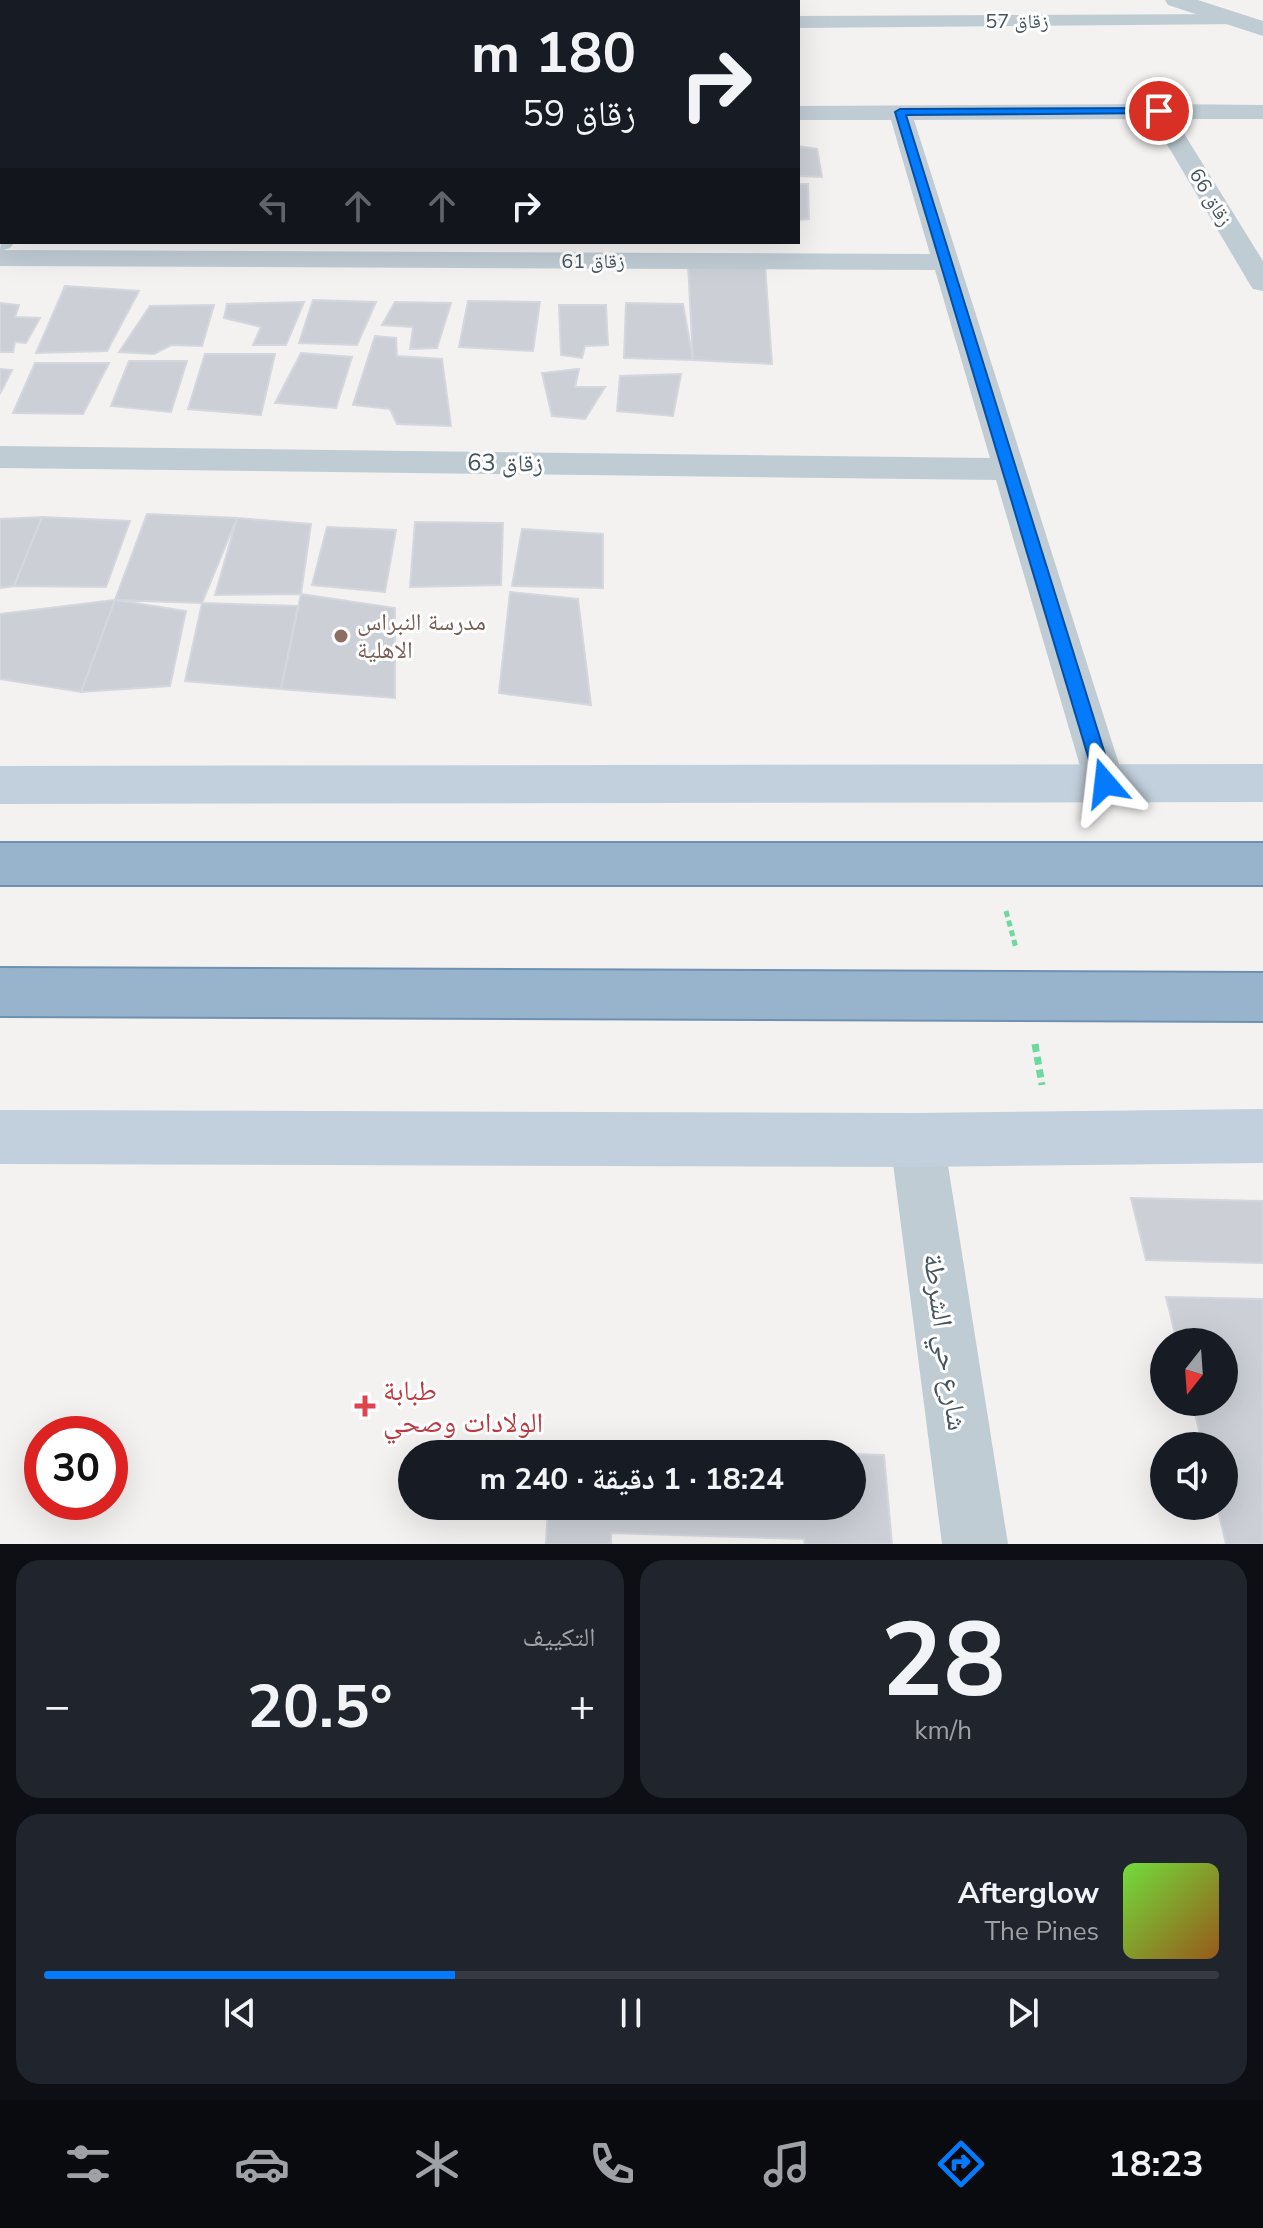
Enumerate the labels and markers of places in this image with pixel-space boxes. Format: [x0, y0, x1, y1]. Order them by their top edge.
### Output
pin [1125, 77, 1193, 145]
place label: مدرسة النبراس الاهلية [357, 606, 486, 666]
marker: مدرسة النبراس الاهلية [332, 627, 350, 645]
place label: طبابة الولادات وصحي [383, 1372, 543, 1445]
marker: طبابة الولادات وصحي [354, 1395, 376, 1417]

